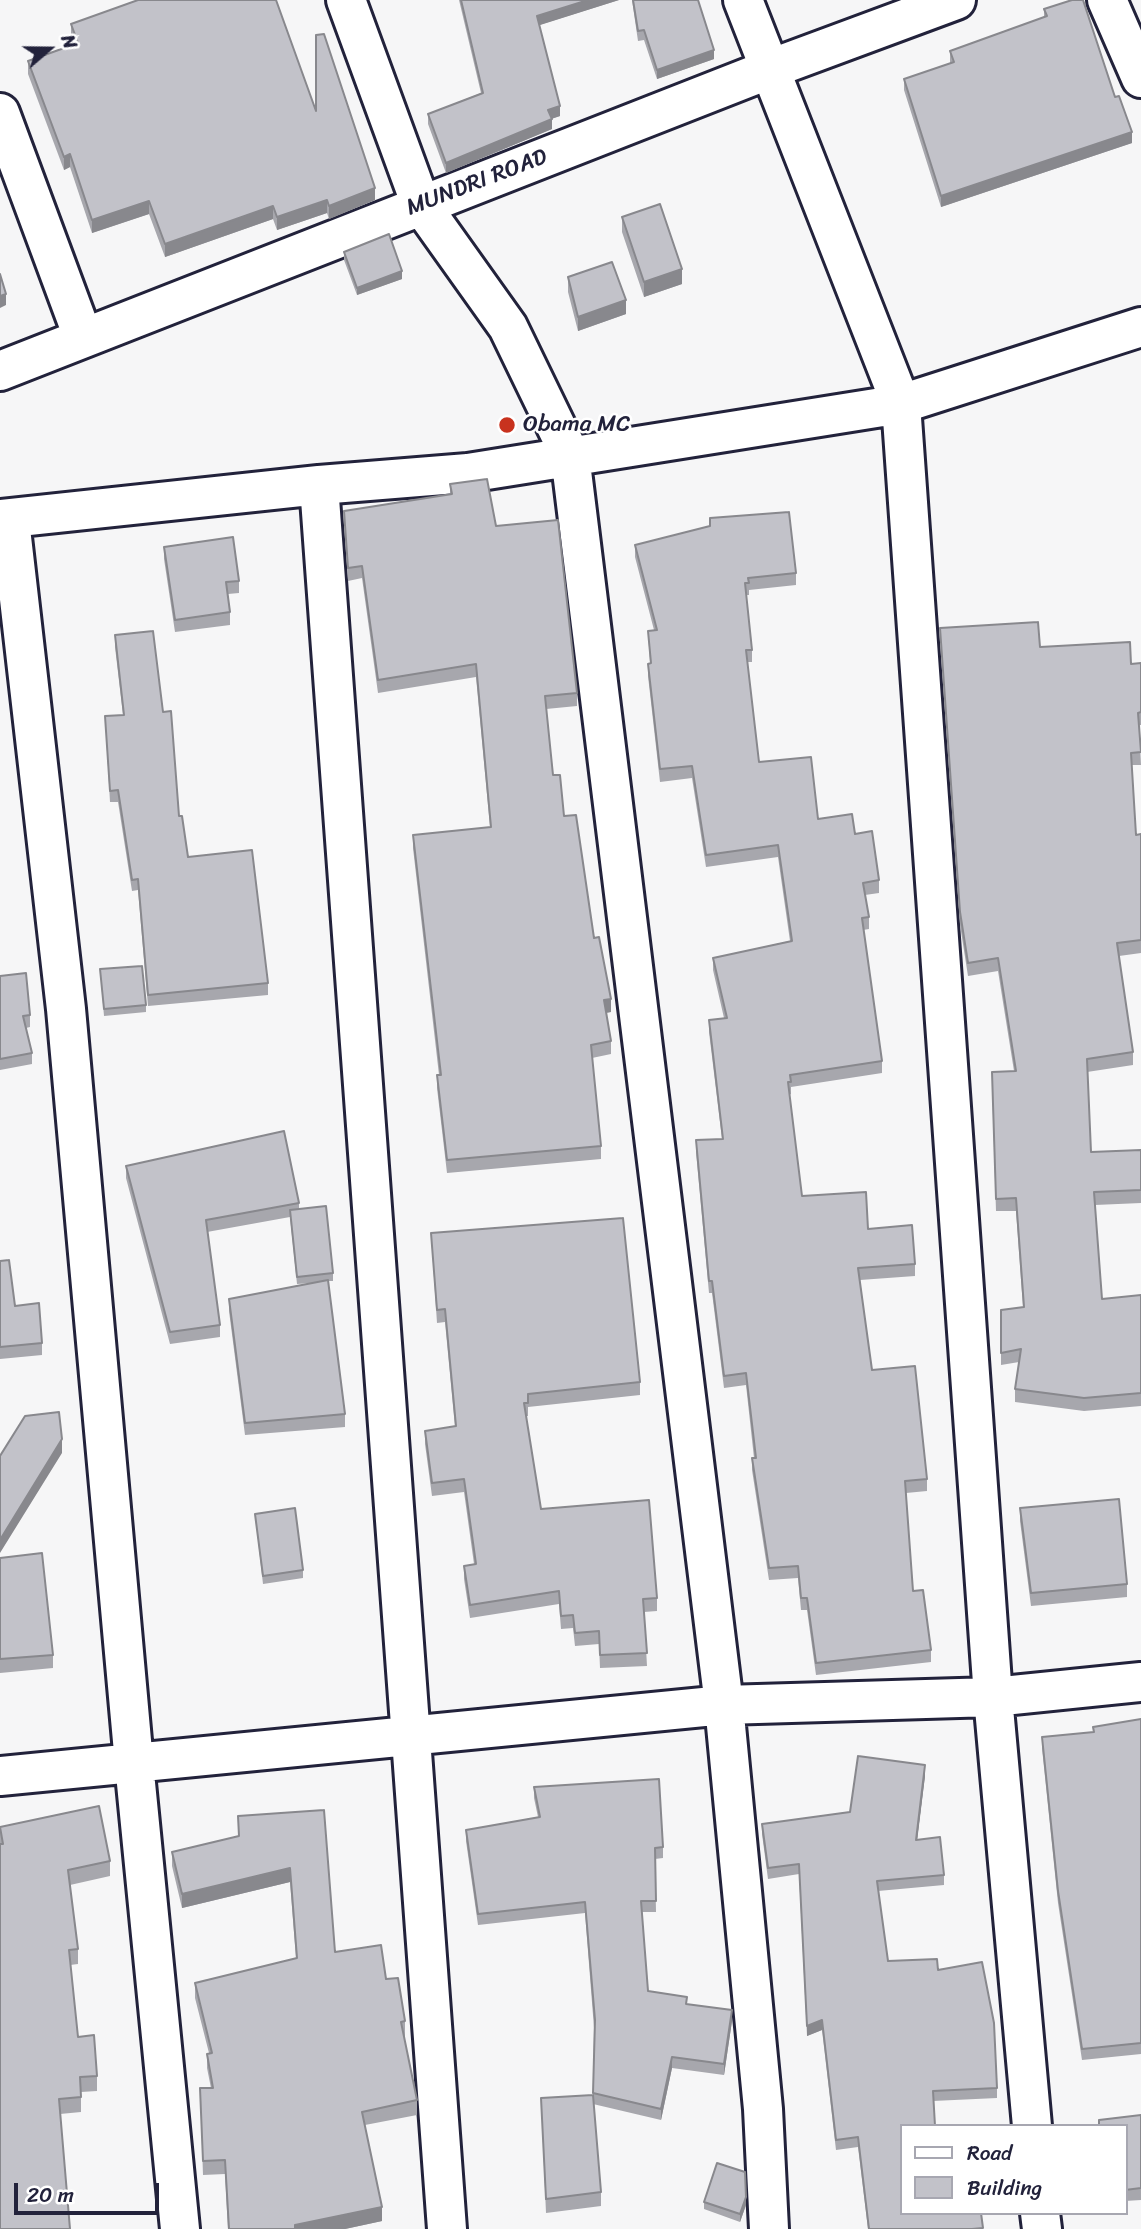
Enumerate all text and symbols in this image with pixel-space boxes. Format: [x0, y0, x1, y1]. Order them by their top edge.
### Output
north arrow [14, 14, 84, 84]
text: N [51, 30, 87, 53]
street label: MUNDRI ROAD [403, 144, 551, 222]
place label: Obama MC [523, 411, 630, 439]
marker: Obama MC [497, 415, 517, 435]
legend [900, 2124, 1127, 2215]
text: Road [967, 2134, 1012, 2172]
text: Building [967, 2169, 1042, 2207]
scale bar [18, 2170, 163, 2214]
text: 20 m [27, 2176, 74, 2214]

